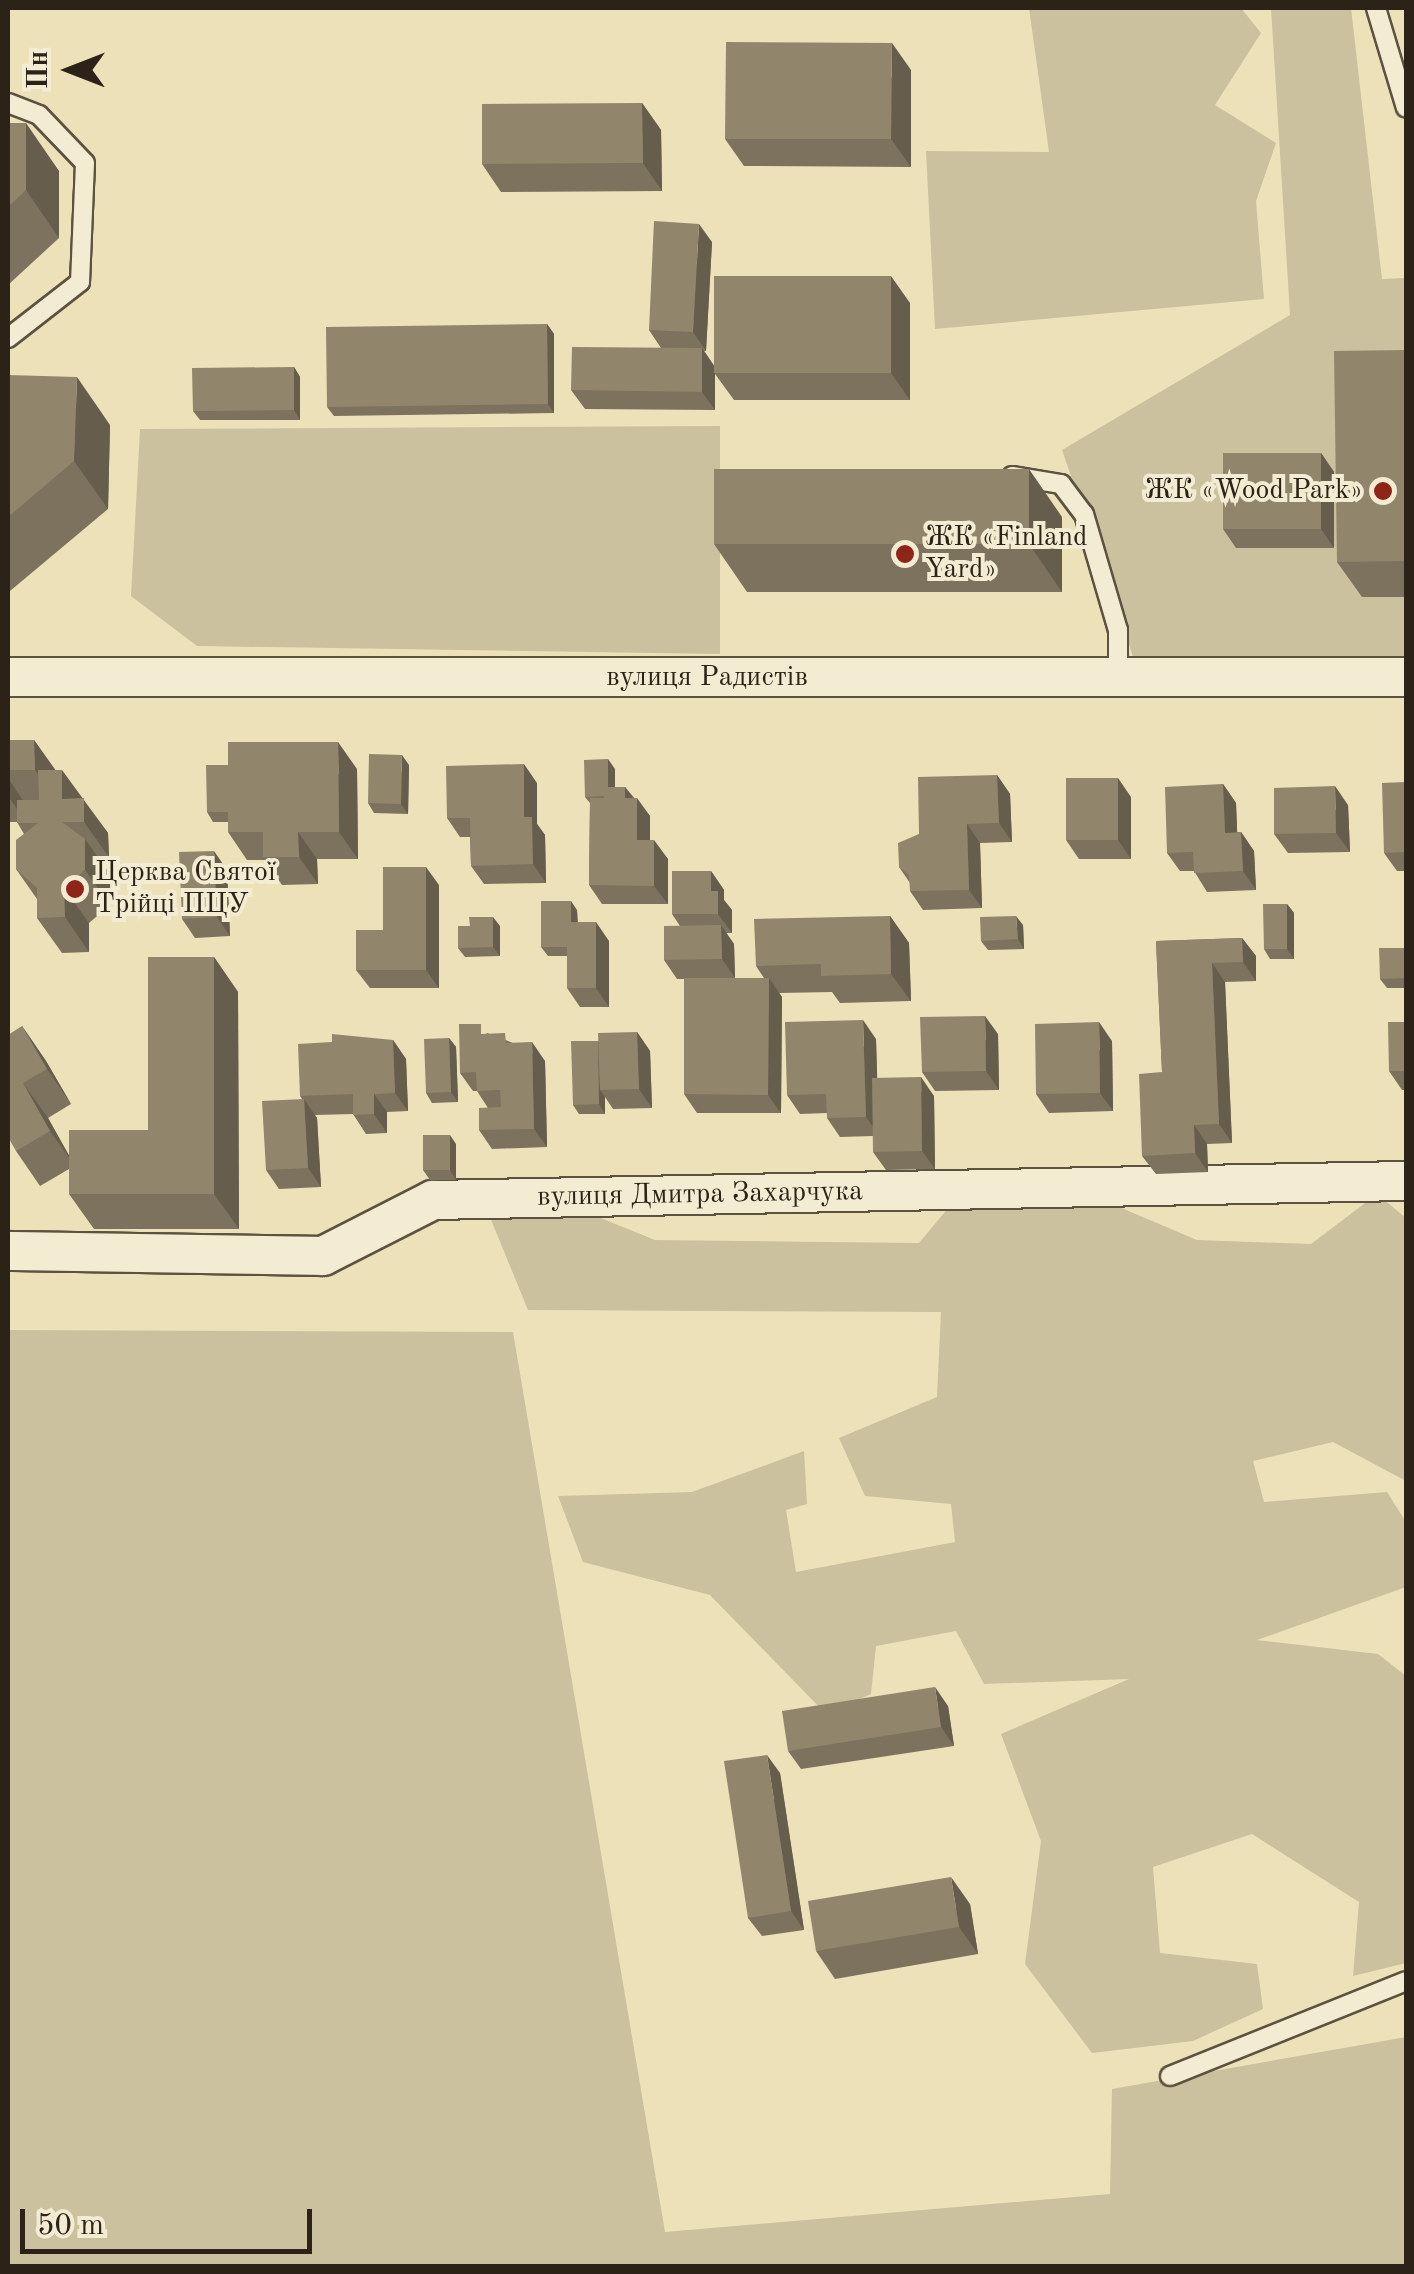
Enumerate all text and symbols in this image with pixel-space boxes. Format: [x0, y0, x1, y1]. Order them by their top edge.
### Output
north arrow [20, 20, 120, 120]
text: Пн [26, 51, 54, 89]
place label: ЖК «Wood Park» [1145, 474, 1363, 508]
marker: ЖК «Wood Park» [1372, 480, 1394, 502]
place label: ЖК «Finland Yard» [925, 521, 1088, 587]
marker: ЖК «Finland Yard» [894, 543, 916, 565]
street label: вулиця Радистів [606, 661, 808, 695]
place label: Церква Святої Трійці ПЦУ [95, 856, 276, 922]
marker: Церква Святої Трійці ПЦУ [64, 878, 86, 900]
street label: вулиця Дмитра Захарчука [537, 1175, 863, 1215]
scale bar [25, 2189, 318, 2251]
text: 50 m [37, 2211, 104, 2241]

